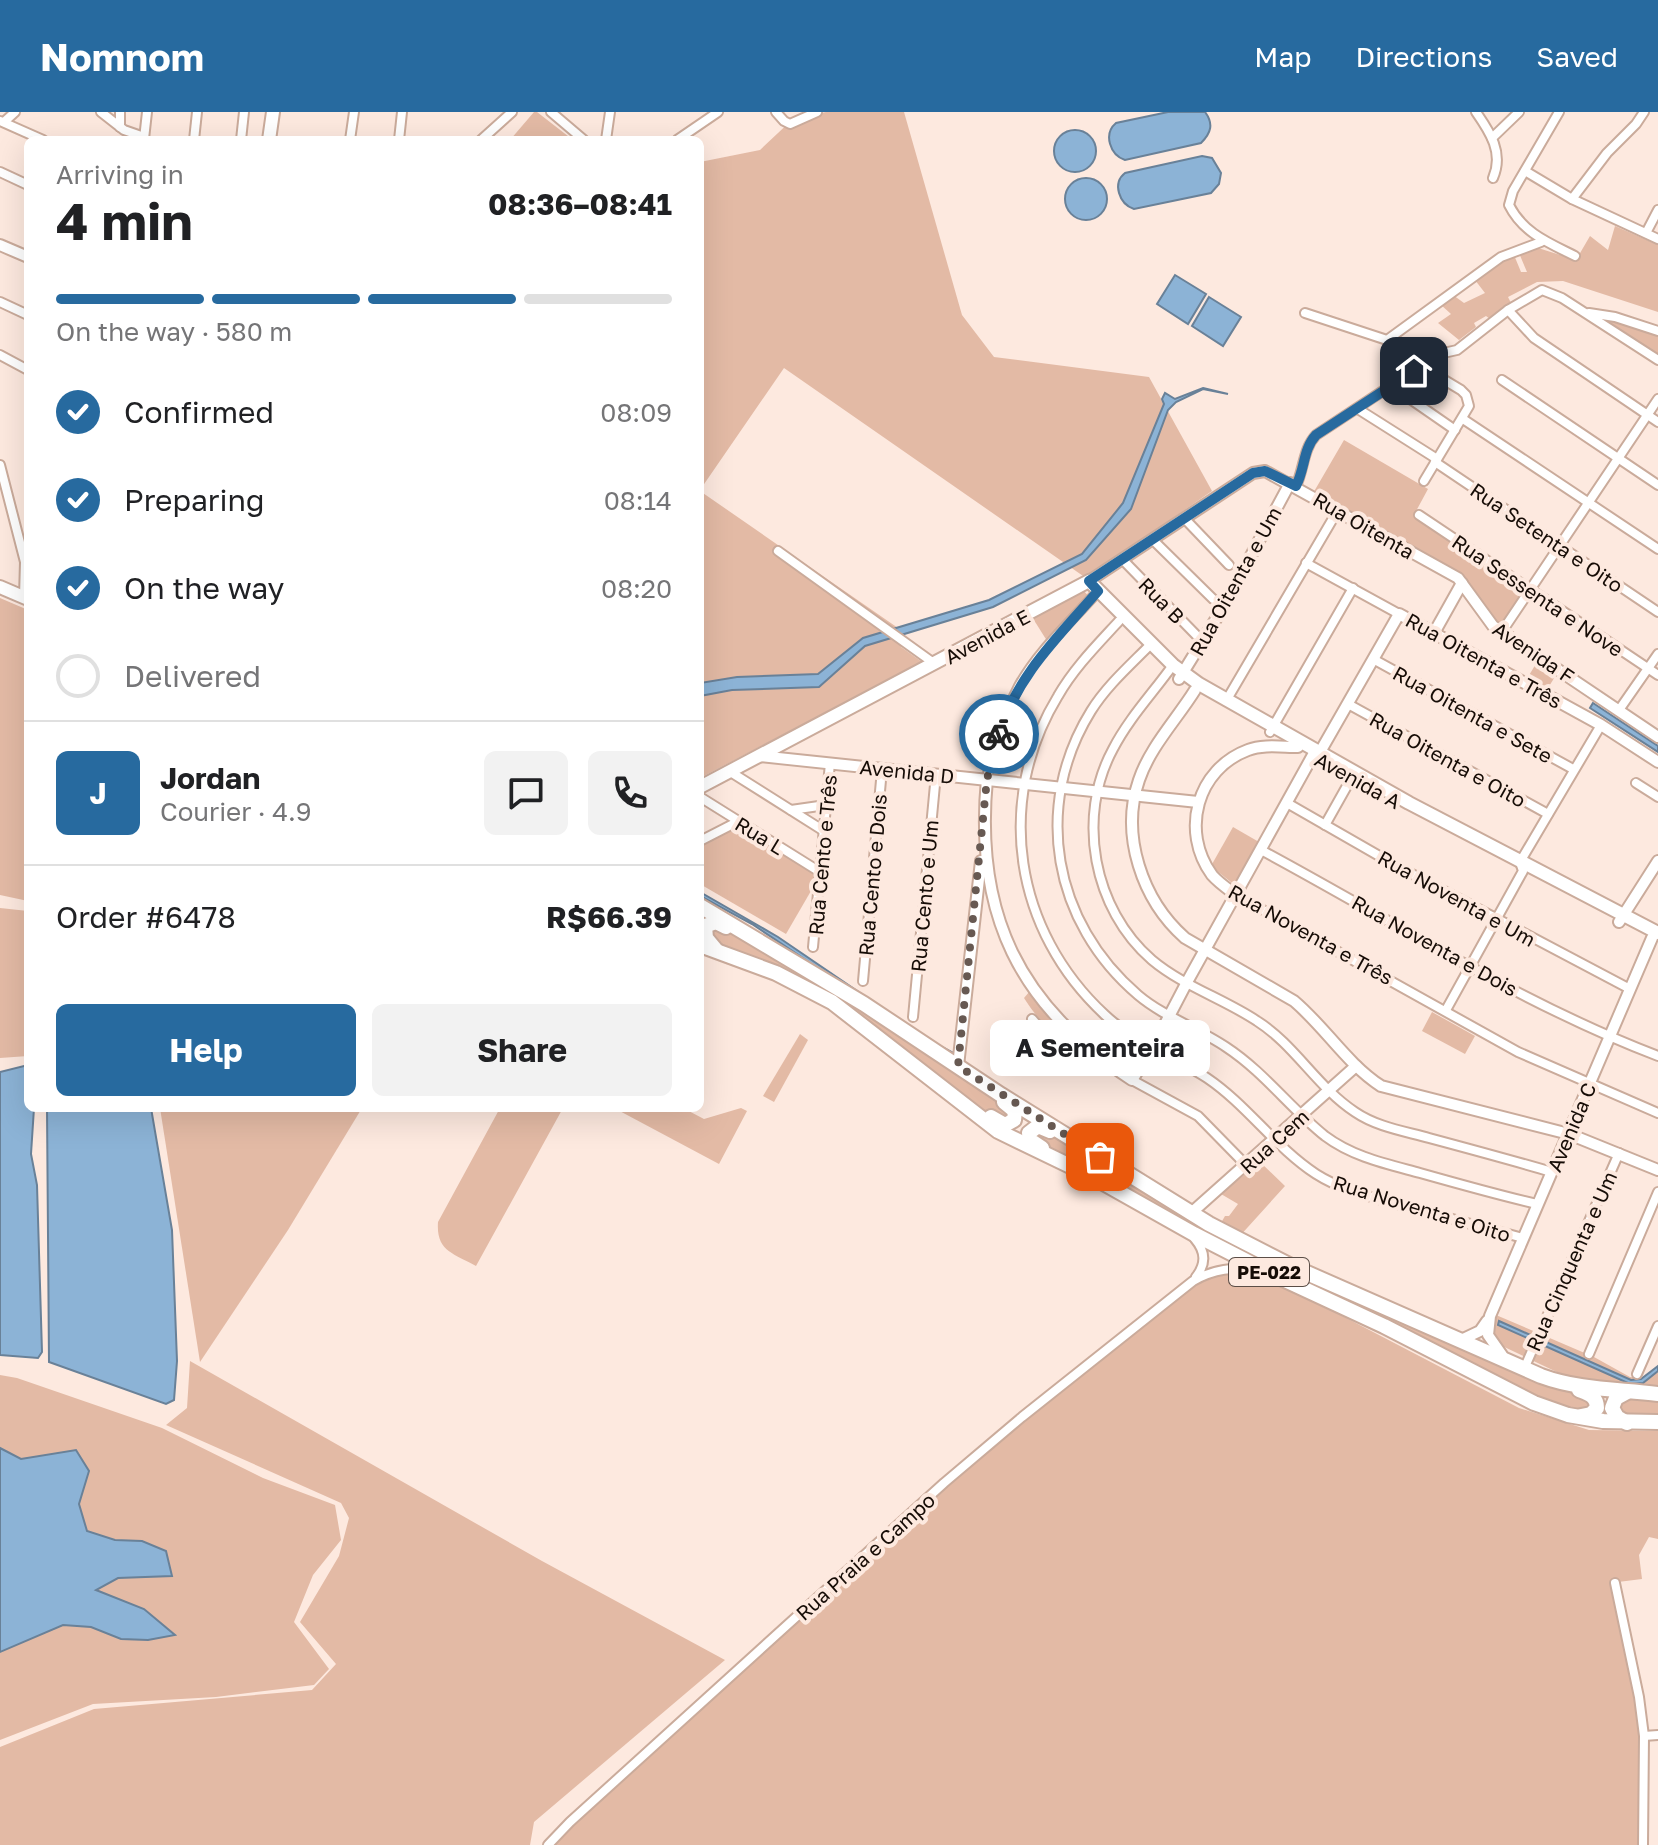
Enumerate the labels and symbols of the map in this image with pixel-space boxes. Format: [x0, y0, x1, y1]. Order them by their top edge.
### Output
pin [1380, 337, 1448, 405]
street label: Rua Setenta e Oito [1466, 477, 1628, 597]
street label: Rua Oitenta [1309, 486, 1419, 564]
street label: Rua Oitenta e Um [1184, 502, 1286, 660]
street label: Rua Sessenta e Nove [1448, 529, 1628, 661]
street label: Rua B [1134, 572, 1190, 628]
street label: Avenida E [940, 604, 1034, 668]
street label: Rua Oitenta e Três [1402, 607, 1566, 713]
street label: Avenida F [1489, 616, 1579, 688]
street label: Rua Oitenta e Sete [1389, 660, 1557, 768]
courier [959, 694, 1039, 774]
street label: Rua Oitenta e Oito [1366, 706, 1530, 812]
street label: Avenida A [1311, 747, 1405, 813]
street label: Avenida D [859, 754, 955, 788]
street label: Rua Cento e Três [803, 774, 841, 936]
street label: Rua Cento e Dois [853, 793, 891, 957]
street label: Rua L [731, 811, 789, 859]
street label: Rua Cento e Um [905, 819, 943, 973]
street label: Rua Noventa e Um [1374, 845, 1540, 951]
street label: Rua Noventa e Três [1225, 879, 1397, 989]
street label: Rua Noventa e Dois [1348, 889, 1522, 1001]
callout: A Sementeira [990, 1021, 1210, 1077]
street label: Avenida C [1541, 1079, 1601, 1175]
street label: Rua Cem [1235, 1104, 1313, 1178]
pin [1066, 1123, 1134, 1191]
street label: Rua Cinquenta e Um [1521, 1167, 1621, 1355]
street label: Rua Noventa e Oito [1331, 1170, 1513, 1246]
road number: PE-022 [1229, 1258, 1309, 1286]
street label: Rua Praia e Campo [791, 1487, 939, 1625]

